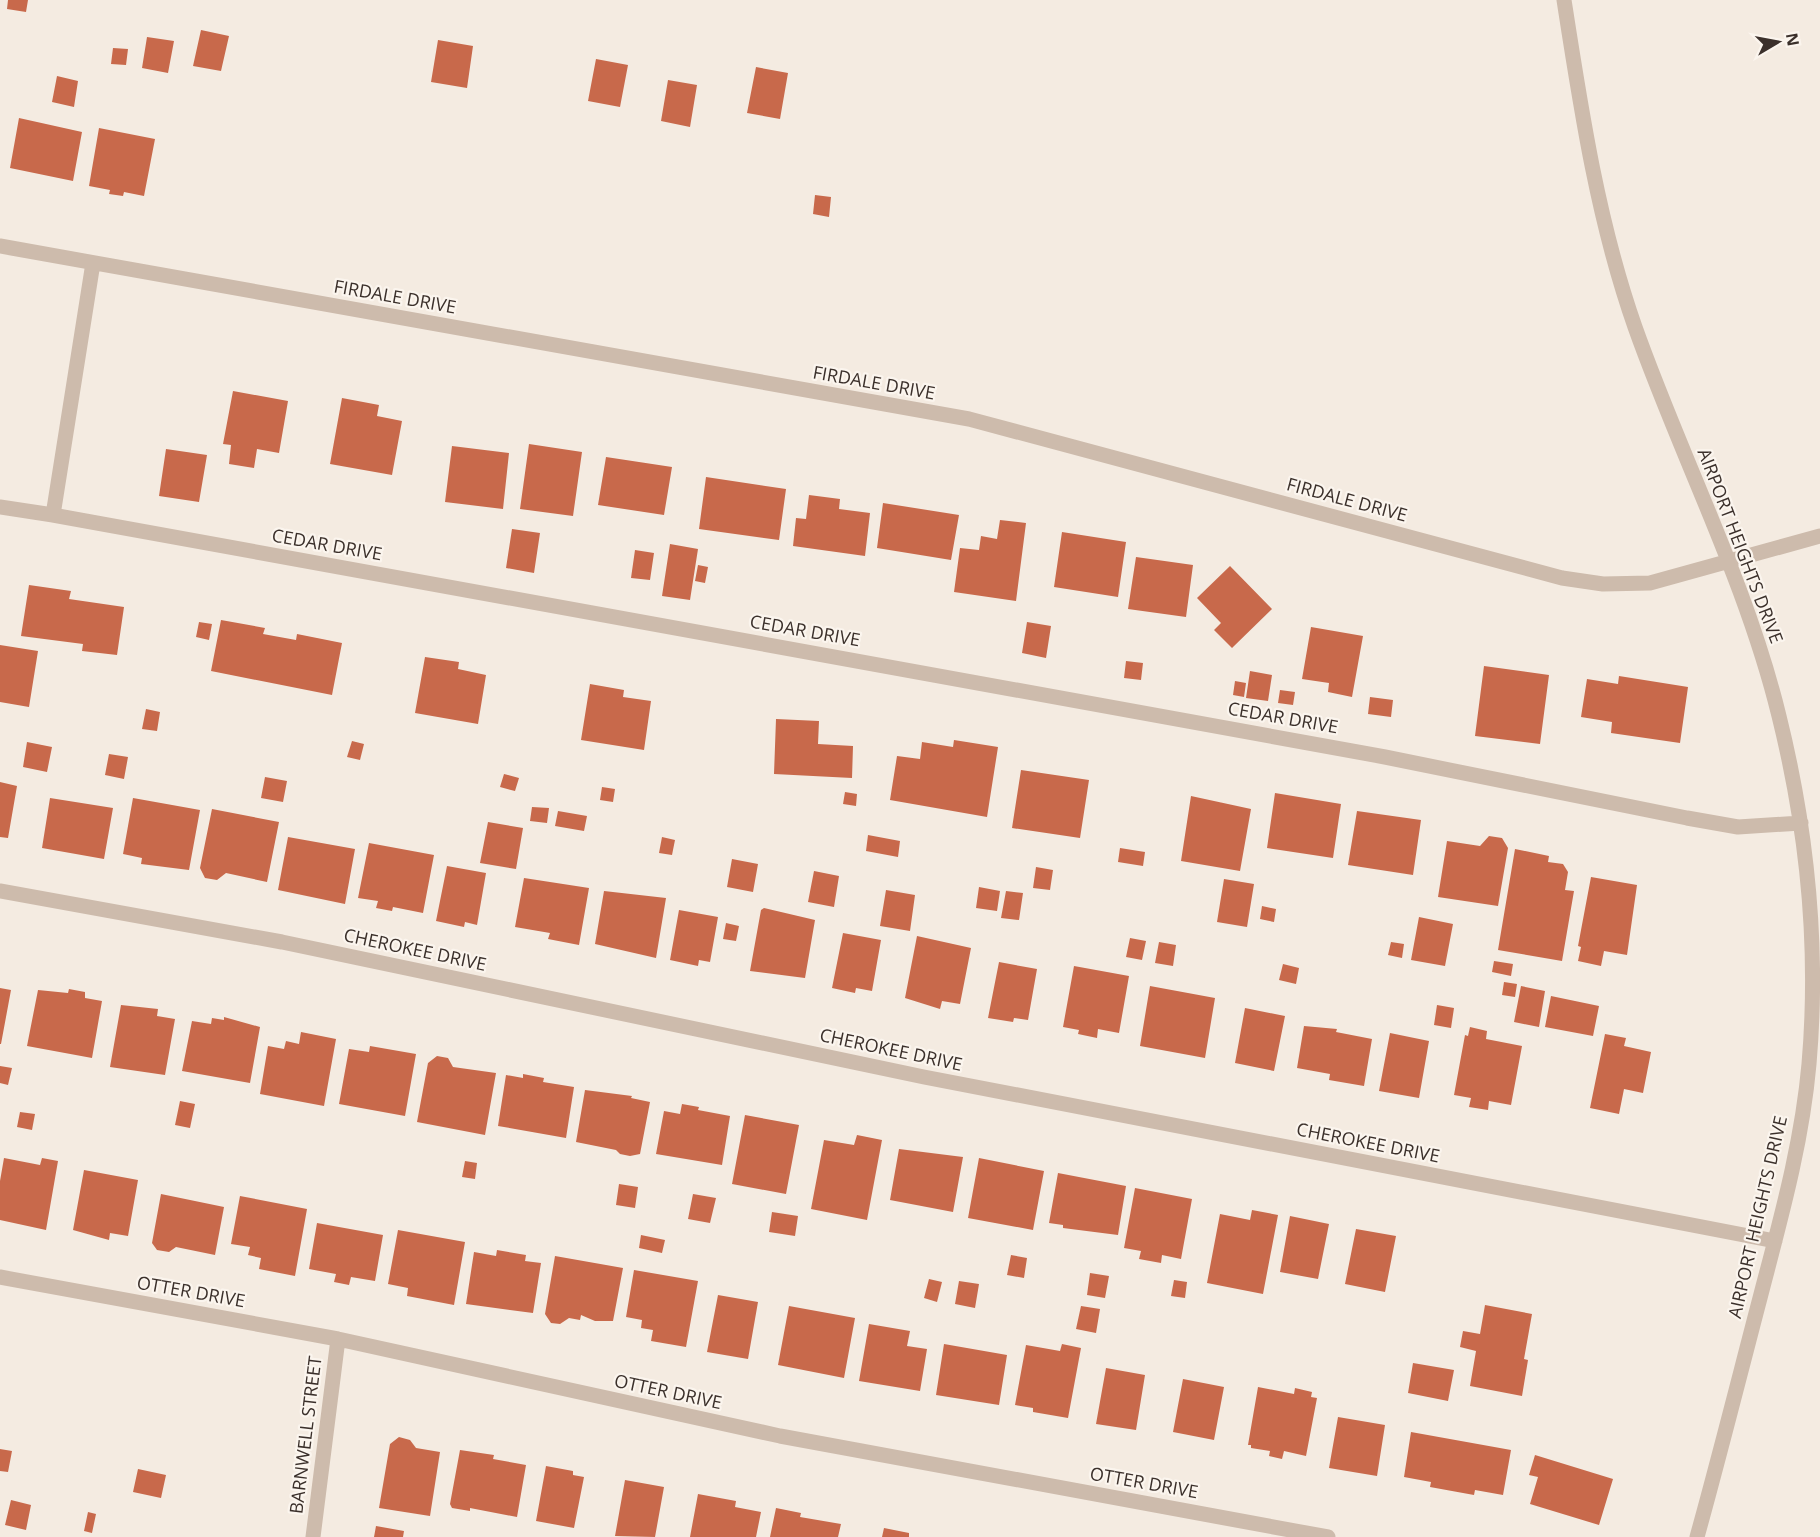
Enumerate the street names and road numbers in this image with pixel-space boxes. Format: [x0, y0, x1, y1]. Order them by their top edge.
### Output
street label: FIRDALE DRIVE [332, 273, 458, 319]
street label: FIRDALE DRIVE [811, 359, 937, 405]
street label: AIRPORT HEIGHTS DRIVE [1693, 445, 1789, 647]
street label: FIRDALE DRIVE [1284, 471, 1410, 527]
street label: CEDAR DRIVE [270, 523, 384, 566]
street label: CEDAR DRIVE [748, 609, 862, 652]
street label: CEDAR DRIVE [1226, 696, 1340, 739]
street label: CHEROKEE DRIVE [342, 922, 489, 976]
street label: CHEROKEE DRIVE [818, 1022, 965, 1076]
street label: AIRPORT HEIGHTS DRIVE [1722, 1113, 1792, 1320]
street label: CHEROKEE DRIVE [1295, 1116, 1442, 1168]
street label: OTTER DRIVE [135, 1270, 247, 1312]
street label: BARNWELL STREET [283, 1355, 327, 1515]
street label: OTTER DRIVE [612, 1368, 724, 1414]
street label: OTTER DRIVE [1088, 1461, 1200, 1503]

